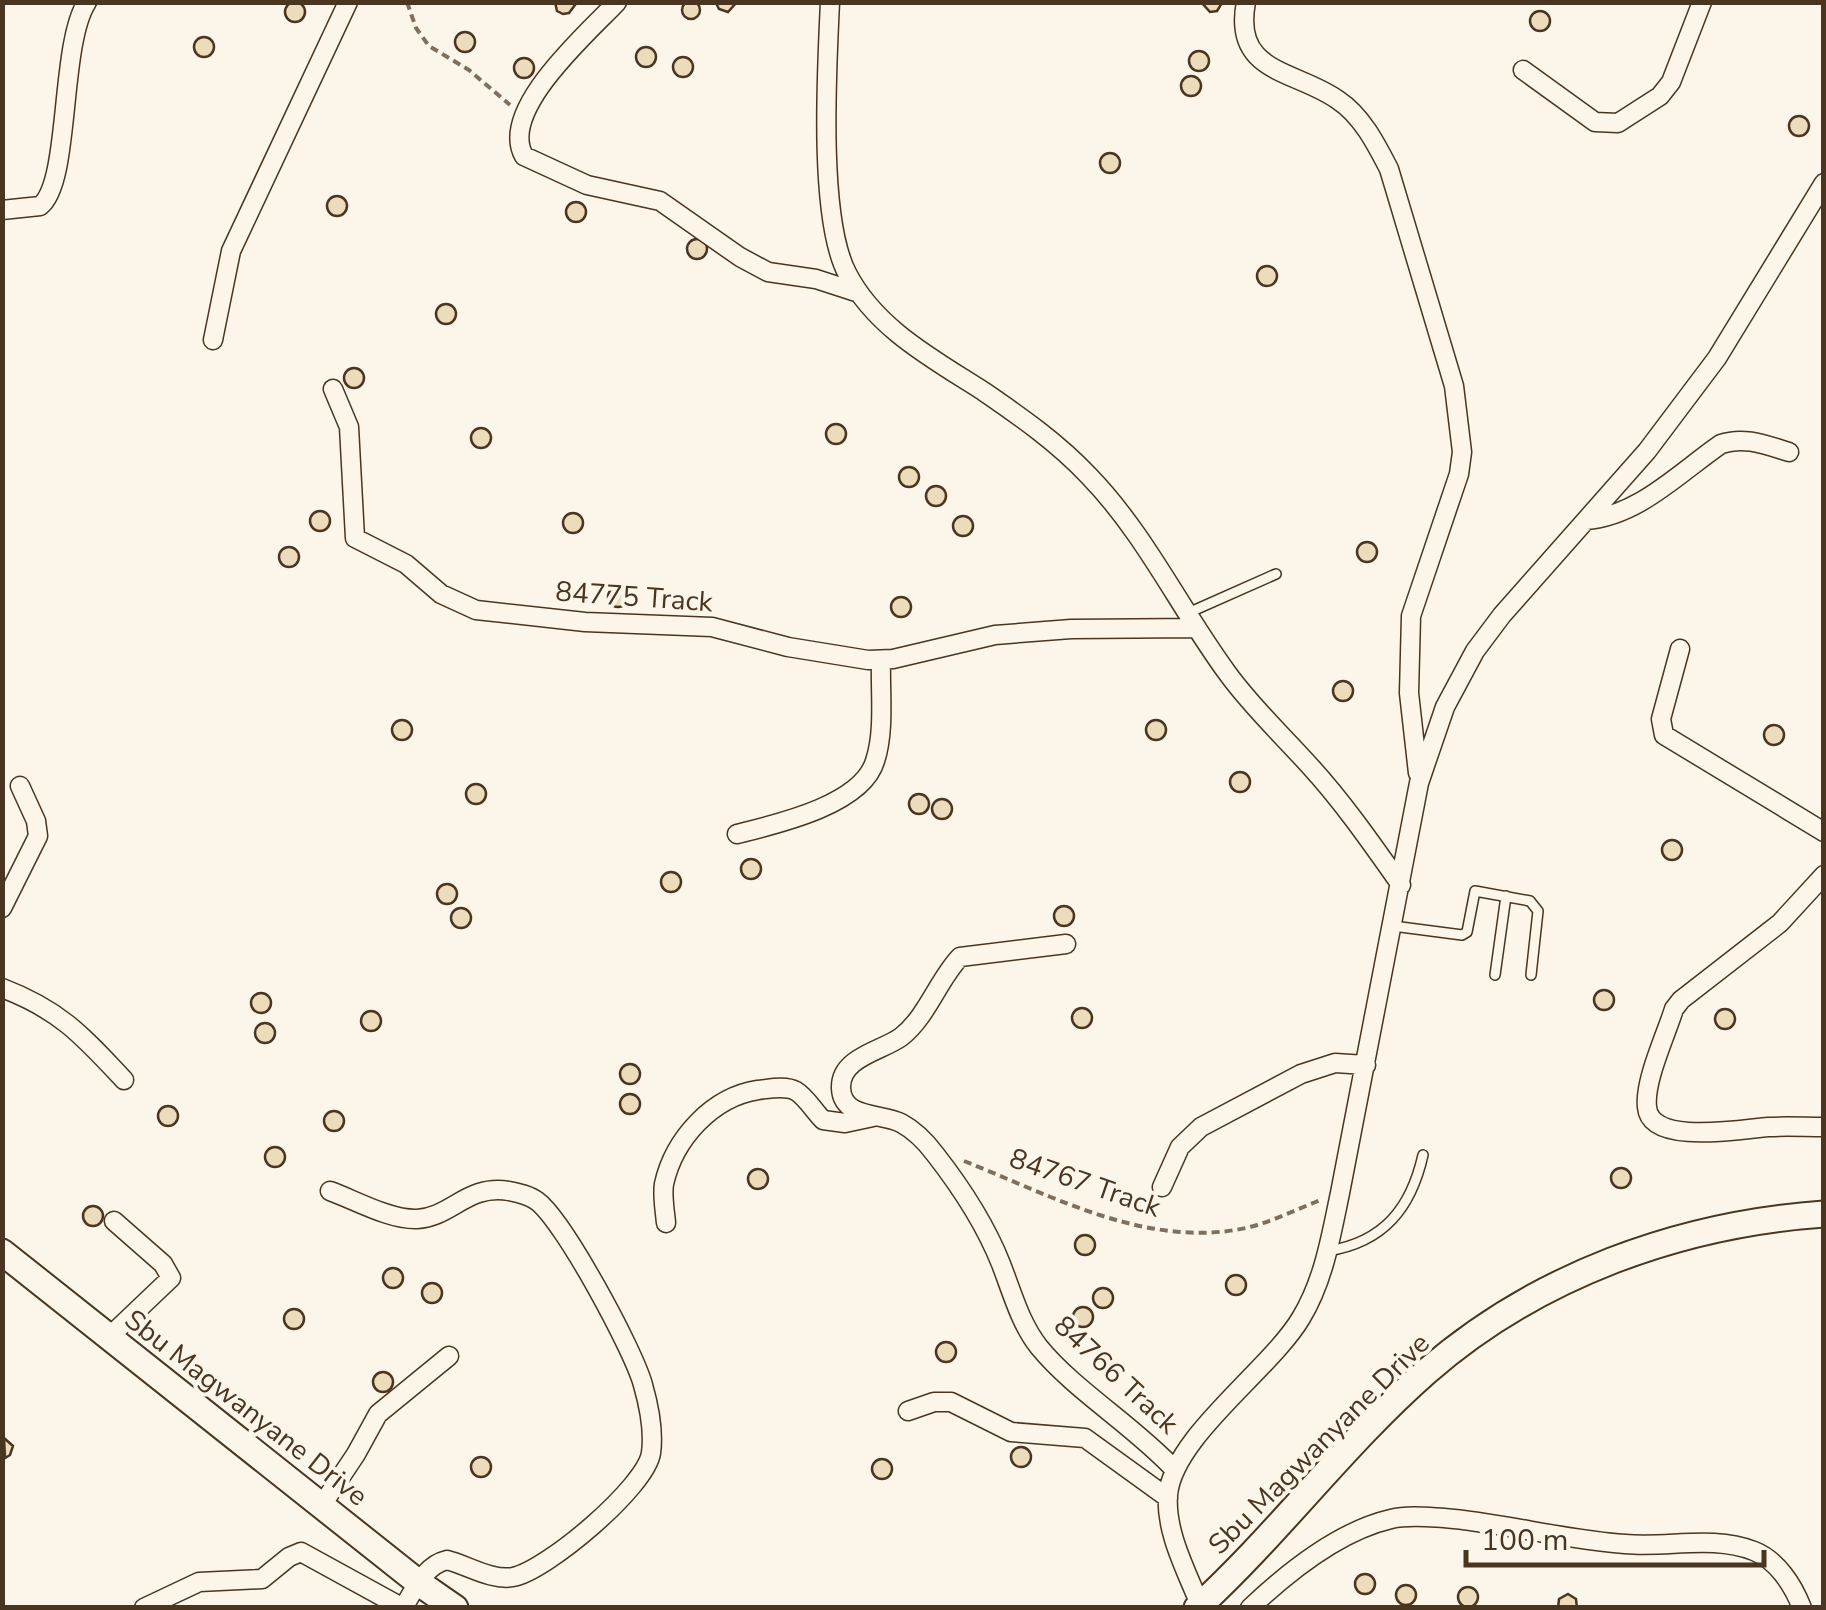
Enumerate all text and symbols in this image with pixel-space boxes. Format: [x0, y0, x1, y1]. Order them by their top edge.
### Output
street label: 84775 Track [554, 573, 715, 622]
street label: 84767 Track [1004, 1139, 1167, 1227]
street label: Sbu Magwanyane Drive [117, 1301, 375, 1515]
street label: 84766 Track [1045, 1307, 1187, 1443]
street label: Sbu Magwanyane Drive [1200, 1325, 1438, 1563]
scale bar [1466, 1505, 1764, 1567]
text: 100 m [1481, 1520, 1568, 1561]

